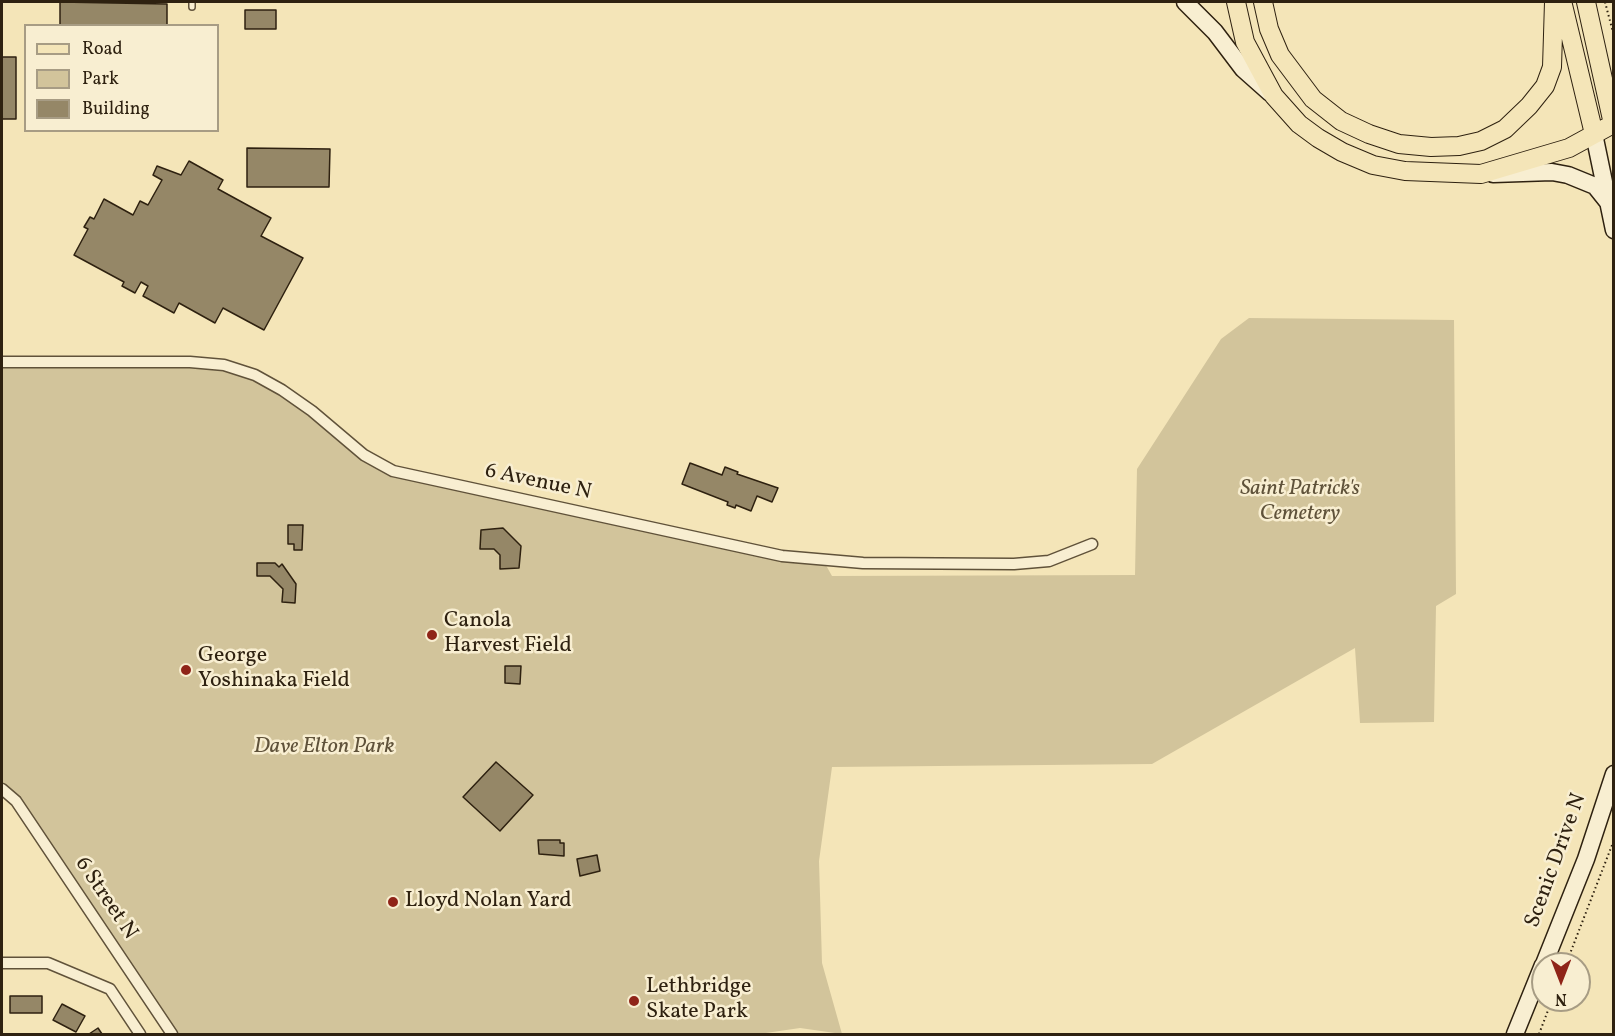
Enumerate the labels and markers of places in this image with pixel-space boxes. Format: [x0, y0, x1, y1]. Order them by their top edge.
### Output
place label: Canola Harvest Field [444, 609, 572, 660]
marker: Canola Harvest Field [425, 628, 439, 642]
place label: George Yoshinaka Field [198, 644, 350, 696]
marker: George Yoshinaka Field [179, 663, 193, 677]
place label: Lloyd Nolan Yard [405, 889, 572, 915]
marker: Lloyd Nolan Yard [386, 895, 400, 909]
place label: Lethbridge Skate Park [646, 975, 752, 1026]
marker: Lethbridge Skate Park [627, 994, 641, 1008]

